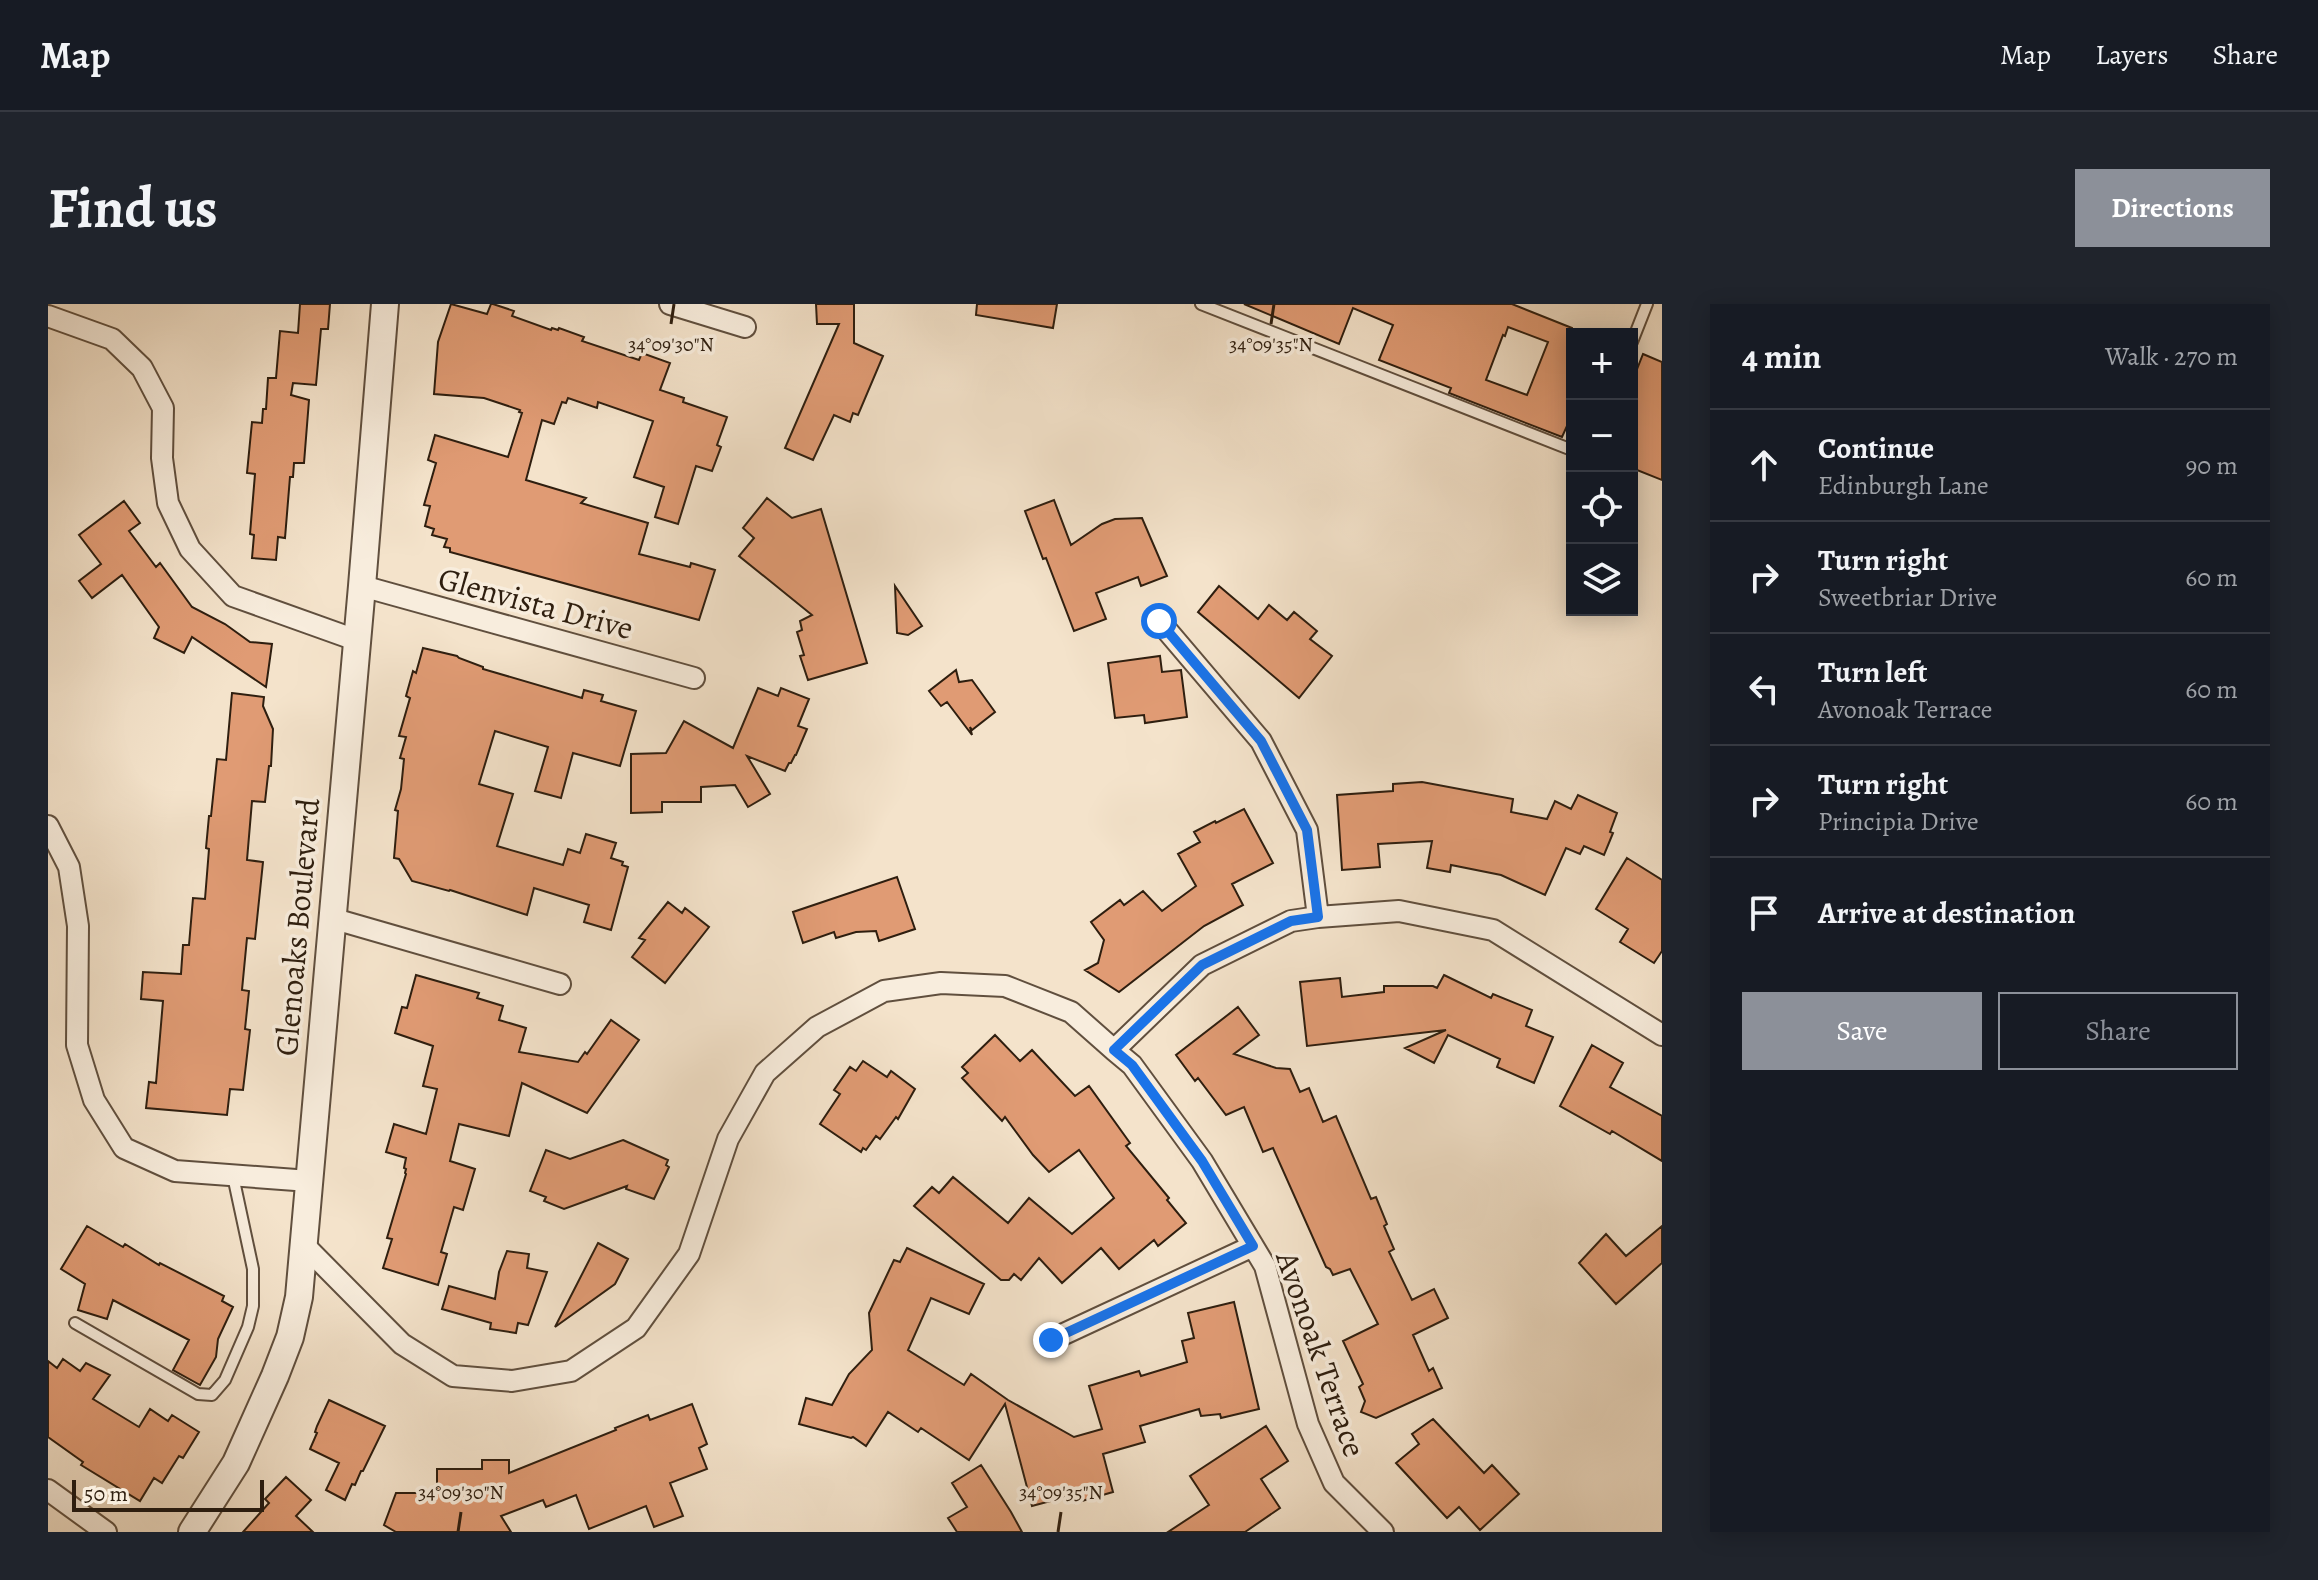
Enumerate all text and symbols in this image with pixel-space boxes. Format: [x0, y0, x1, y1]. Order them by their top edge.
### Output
text: Map [40, 29, 110, 81]
text: Map [2000, 36, 2051, 74]
text: Layers [2095, 36, 2168, 74]
text: Share [2212, 36, 2278, 74]
button: Directions [2075, 169, 2270, 247]
text: Find us [48, 170, 218, 246]
map controls [1566, 328, 1638, 616]
button: + [1566, 328, 1638, 400]
text: 34°09'30"N [628, 331, 714, 358]
text: 34°09'35"N [1229, 331, 1313, 358]
text: 4 min [1742, 333, 1821, 380]
text: Walk · 270 m [2105, 339, 2238, 374]
button: − [1566, 400, 1638, 472]
text: Continue [1818, 428, 1934, 468]
icon: ahead [1742, 443, 1786, 487]
text: 90 m [2186, 448, 2238, 483]
text: Edinburgh Lane [1818, 468, 1989, 503]
button: locate [1566, 472, 1638, 544]
text: Turn right [1818, 540, 1948, 580]
button: layers [1566, 544, 1638, 616]
icon: right [1742, 555, 1786, 599]
street label: Glenvista Drive [434, 556, 638, 650]
text: 60 m [2185, 560, 2238, 595]
text: Sweetbriar Drive [1818, 580, 1997, 615]
route start [1141, 603, 1177, 639]
text: Turn left [1818, 652, 1927, 692]
icon: left [1742, 667, 1786, 711]
text: 60 m [2185, 672, 2238, 707]
text: Avonoak Terrace [1818, 692, 1993, 727]
text: Turn right [1818, 764, 1948, 804]
icon: right [1742, 779, 1786, 823]
text: 60 m [2185, 784, 2238, 819]
street label: Glenoaks Boulevard [264, 795, 330, 1058]
text: Principia Drive [1818, 804, 1979, 839]
icon: arrive [1742, 891, 1786, 935]
text: Arrive at destination [1818, 893, 2075, 933]
button: Save [1742, 992, 1982, 1070]
button: Share [1998, 992, 2238, 1070]
street label: Avonoak Terrace [1265, 1244, 1377, 1463]
route end [1033, 1322, 1069, 1358]
scale bar [72, 1476, 264, 1512]
text: 50 m [84, 1479, 128, 1509]
text: 34°09'30"N [418, 1479, 504, 1506]
text: 34°09'35"N [1019, 1479, 1103, 1506]

